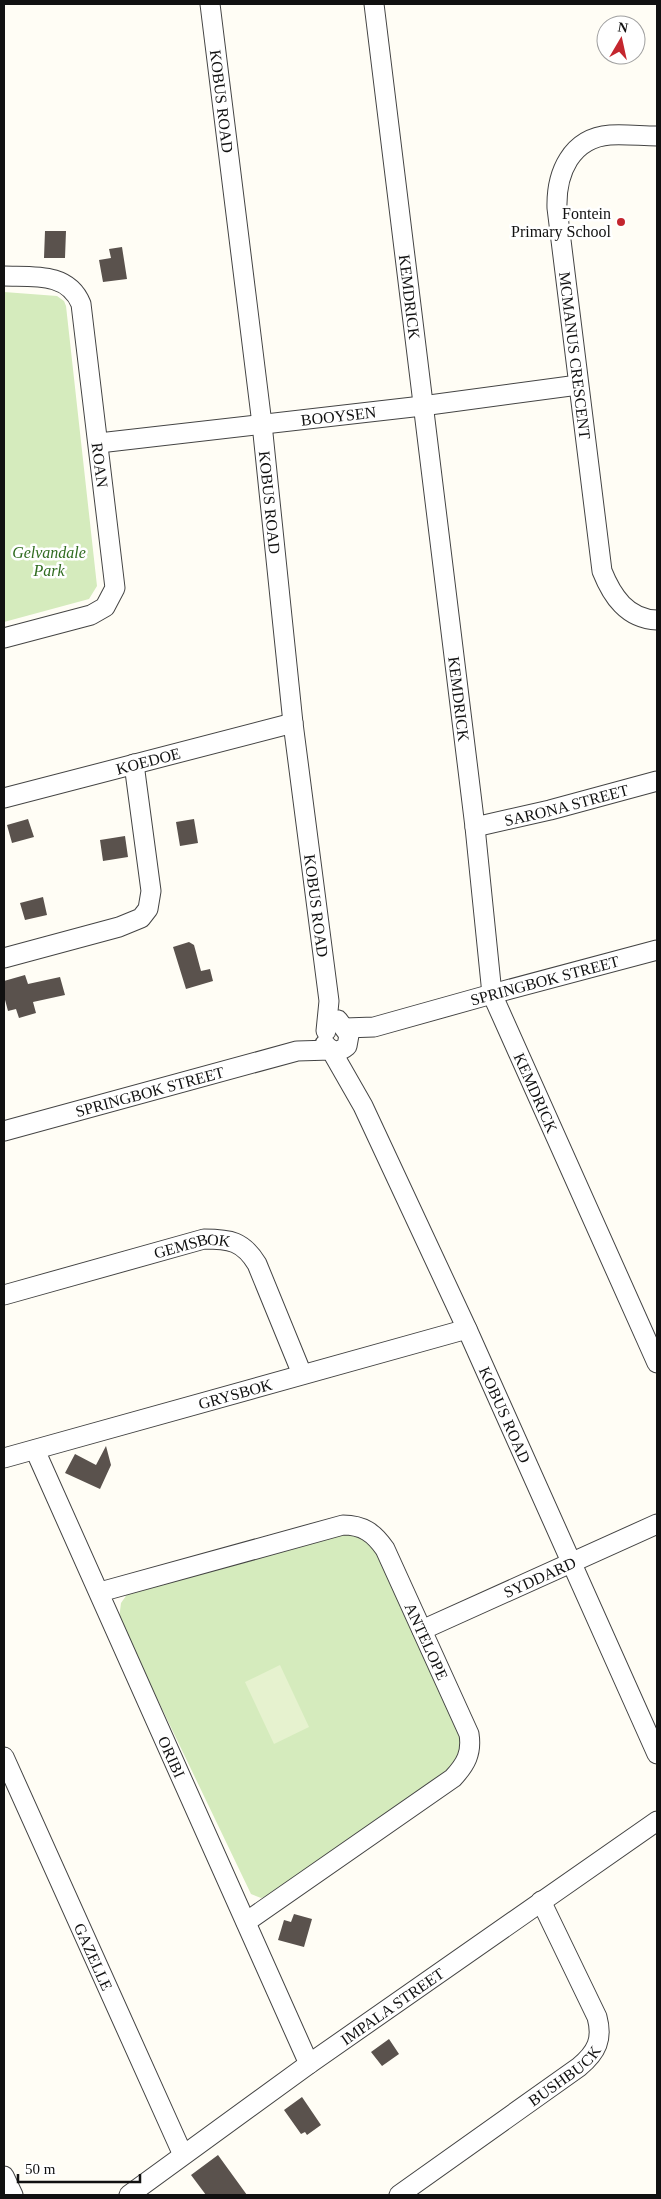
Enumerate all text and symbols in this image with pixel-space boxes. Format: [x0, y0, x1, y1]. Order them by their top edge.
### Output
north arrow [596, 15, 646, 65]
text: N [617, 19, 629, 36]
street label: KOBUS ROAD [207, 49, 236, 154]
place label: Fontein Primary School [511, 205, 612, 241]
marker: Fontein Primary School [615, 216, 627, 228]
street label: KEMDRICK [396, 253, 423, 341]
street label: MCMANUS CRESCENT [556, 271, 594, 440]
street label: BOOYSEN [300, 403, 377, 429]
street label: ROAN [89, 442, 111, 489]
street label: KOBUS ROAD [256, 450, 283, 555]
park label: Gelvandale Park [12, 544, 86, 579]
street label: KEMDRICK [445, 655, 472, 743]
street label: KOEDOE [114, 745, 182, 778]
street label: SARONA STREET [503, 781, 631, 829]
street label: KOBUS ROAD [301, 853, 331, 958]
street label: SPRINGBOK STREET [468, 952, 621, 1009]
street label: KEMDRICK [510, 1050, 561, 1136]
street label: SPRINGBOK STREET [74, 1063, 226, 1120]
street label: GEMSBOK [152, 1230, 232, 1262]
street label: KOBUS ROAD [476, 1364, 534, 1466]
street label: GRYSBOK [197, 1376, 274, 1412]
street label: SYDDARD [501, 1554, 579, 1601]
street label: ANTELOPE [402, 1600, 451, 1683]
street label: ORIBI [155, 1734, 188, 1780]
street label: GAZELLE [71, 1921, 116, 1993]
street label: IMPALA STREET [338, 1964, 447, 2048]
street label: BUSHBUCK [525, 2042, 604, 2109]
scale bar [18, 2152, 140, 2184]
text: 50 m [25, 2161, 56, 2177]

